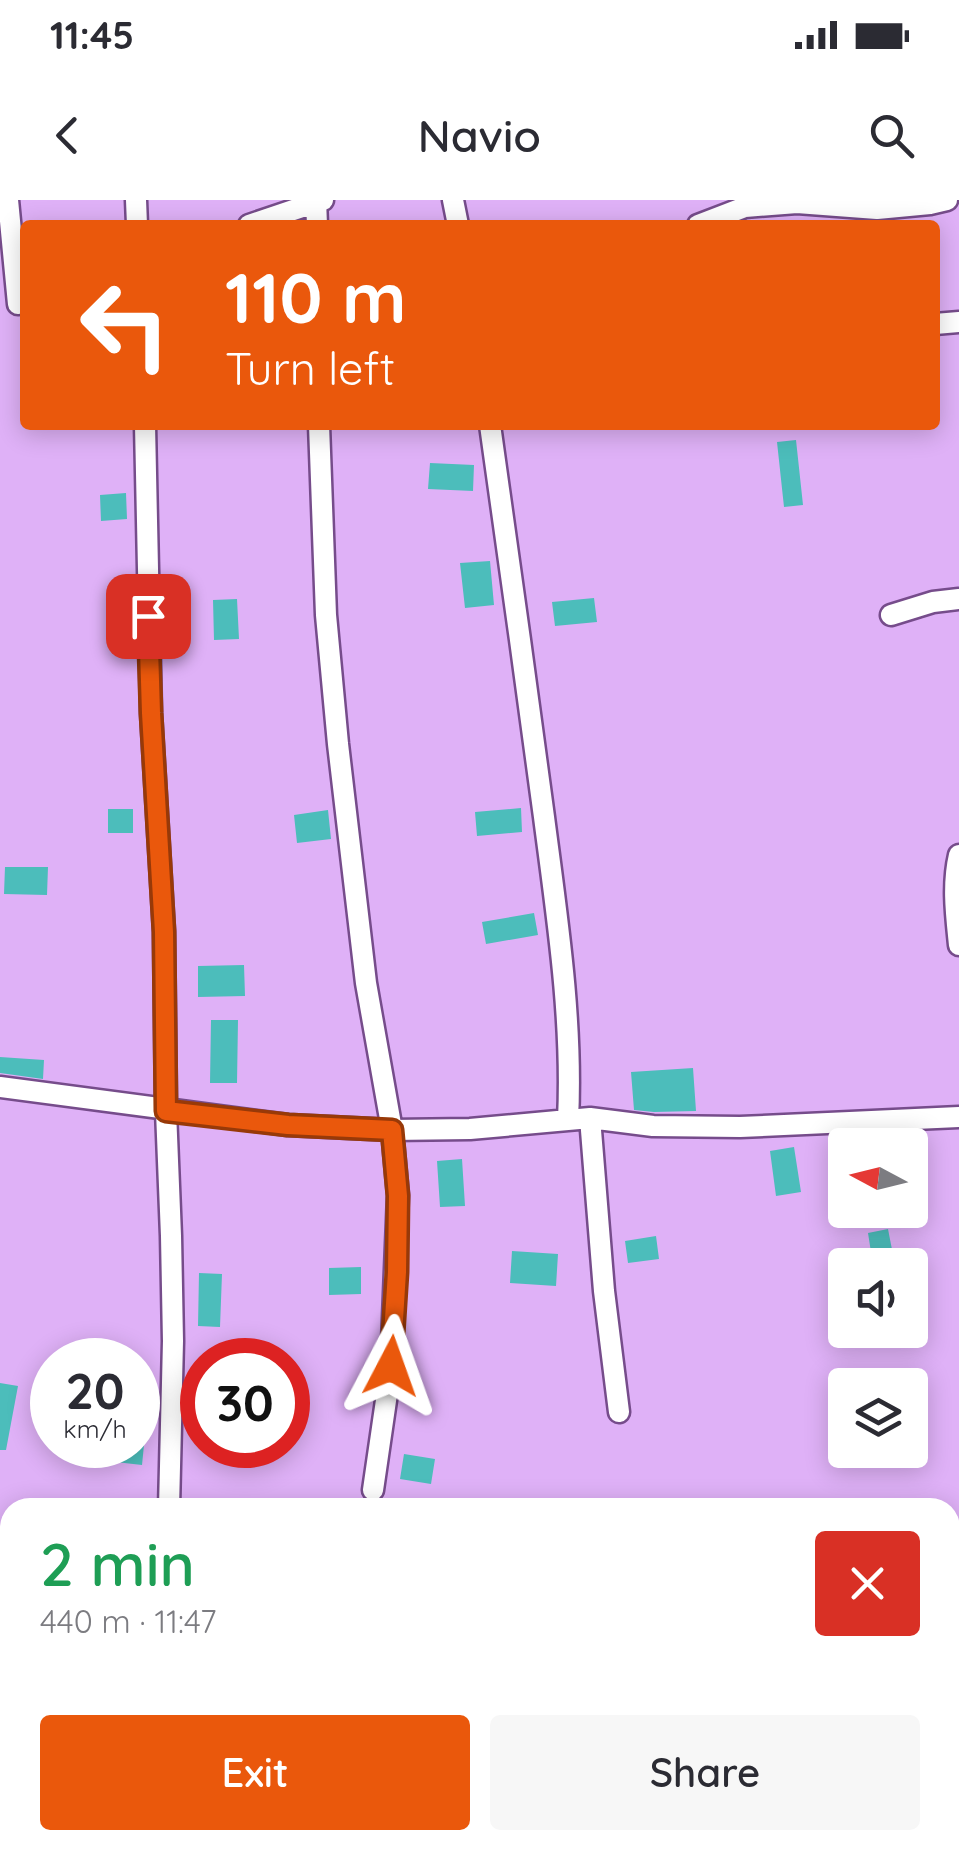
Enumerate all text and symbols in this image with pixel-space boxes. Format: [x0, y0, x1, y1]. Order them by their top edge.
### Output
text: 11:45 [50, 11, 134, 59]
text: Navio [418, 107, 541, 163]
icon: back [40, 108, 95, 163]
icon: search [864, 108, 919, 163]
text: 110 m [225, 253, 407, 341]
icon: left [60, 260, 190, 390]
text: Turn left [225, 340, 395, 396]
pin [106, 574, 191, 659]
icon: arrive [121, 589, 176, 644]
north arrow [828, 1128, 928, 1228]
map controls [828, 1128, 928, 1468]
button: sound [828, 1248, 928, 1348]
position arrow [339, 1314, 443, 1418]
speed limit sign: 30 [180, 1338, 310, 1468]
text: 20 [65, 1359, 125, 1422]
button: layers [828, 1368, 928, 1468]
text: km/h [63, 1413, 127, 1444]
text: 2 min [40, 1526, 195, 1601]
button: close [815, 1531, 920, 1636]
text: 440 m · 11:47 [40, 1601, 216, 1641]
button: Exit [40, 1715, 470, 1830]
button: Share [490, 1715, 920, 1830]

